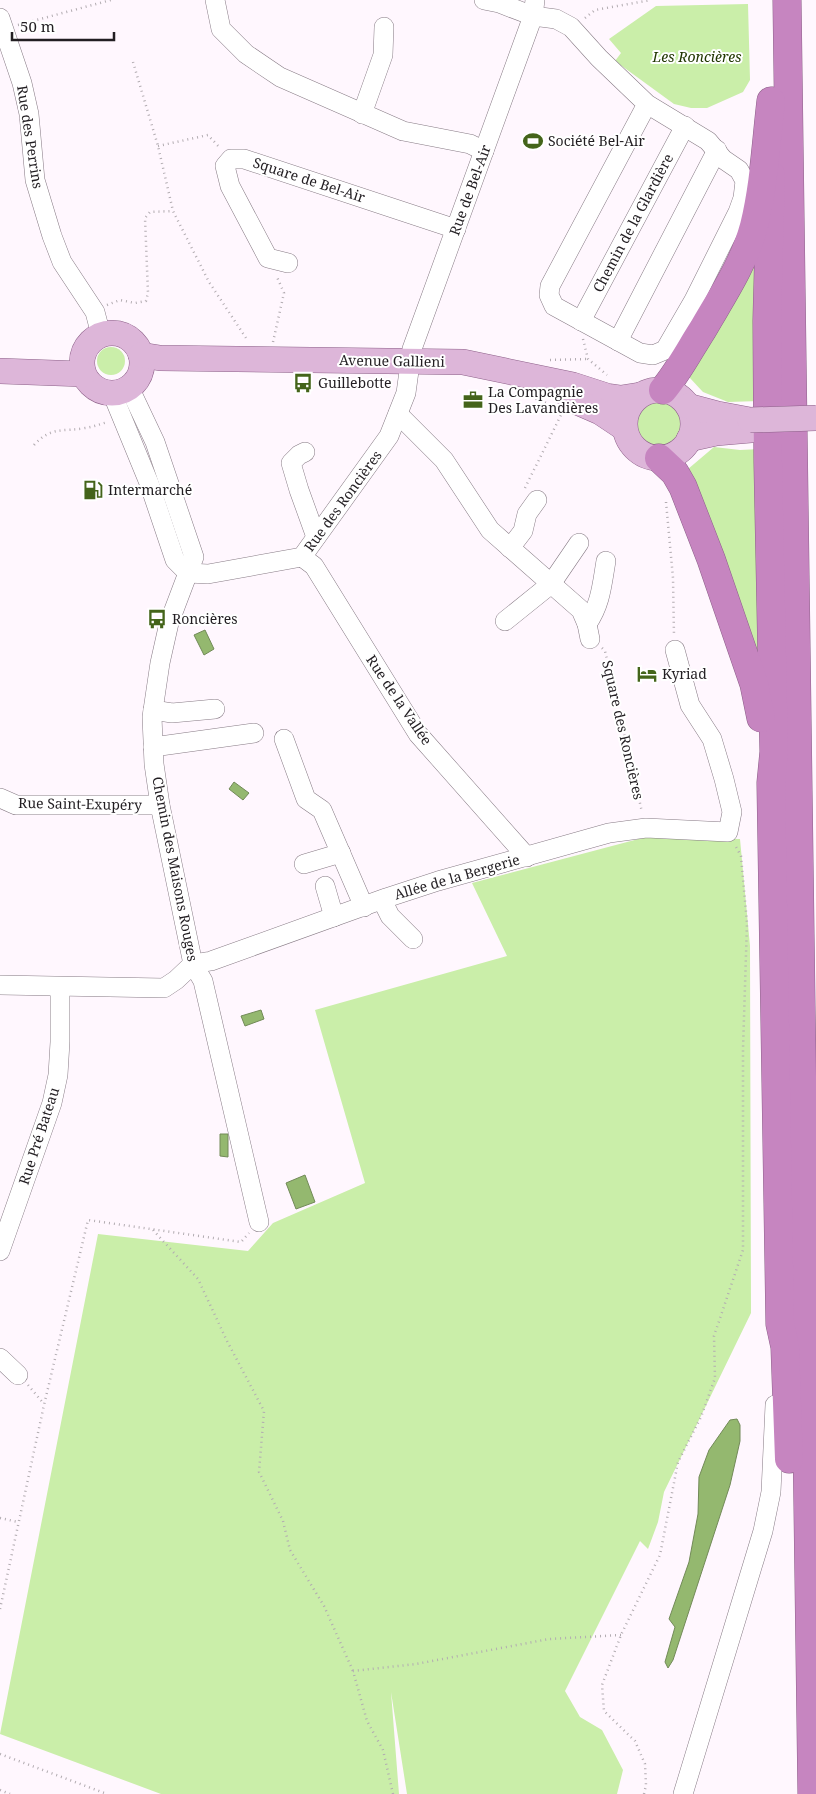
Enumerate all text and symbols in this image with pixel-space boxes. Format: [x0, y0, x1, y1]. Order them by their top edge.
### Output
scale bar [12, 10, 115, 42]
text: 50 m [20, 16, 55, 36]
park label: Les Roncières [651, 47, 742, 66]
street label: Rue des Perrins [13, 84, 48, 190]
sports icon: Société Bel-Air [522, 130, 544, 152]
place label: Société Bel-Air [548, 131, 645, 150]
street label: Rue de Bel-Air [444, 141, 495, 238]
street label: Chemin de la Glardière [588, 150, 677, 295]
street label: Square de Bel-Air [251, 152, 368, 207]
street label: Avenue Gallieni [339, 350, 446, 371]
bus stop icon: Guillebotte [292, 372, 314, 394]
place label: Guillebotte [318, 373, 392, 392]
place label: La Compagnie Des Lavandières [488, 382, 598, 417]
office icon: La Compagnie Des Lavandières [462, 389, 484, 411]
street label: Rue des Roncières [299, 446, 386, 555]
fuel station icon: Intermarché [82, 479, 104, 501]
place label: Intermarché [108, 480, 192, 499]
bus stop icon: Roncières [146, 608, 168, 630]
place label: Roncières [172, 609, 238, 628]
street label: Rue de la Vallée [362, 651, 437, 749]
street label: Square des Roncières [598, 658, 649, 801]
hotel icon: Kyriad [636, 663, 658, 685]
place label: Kyriad [662, 664, 707, 683]
street label: Chemin des Maisons Rouges [148, 775, 203, 963]
street label: Rue Saint-Exupéry [18, 793, 142, 814]
street label: Allée de la Bergerie [392, 850, 522, 904]
street label: Rue Pré Bateau [14, 1084, 63, 1187]

